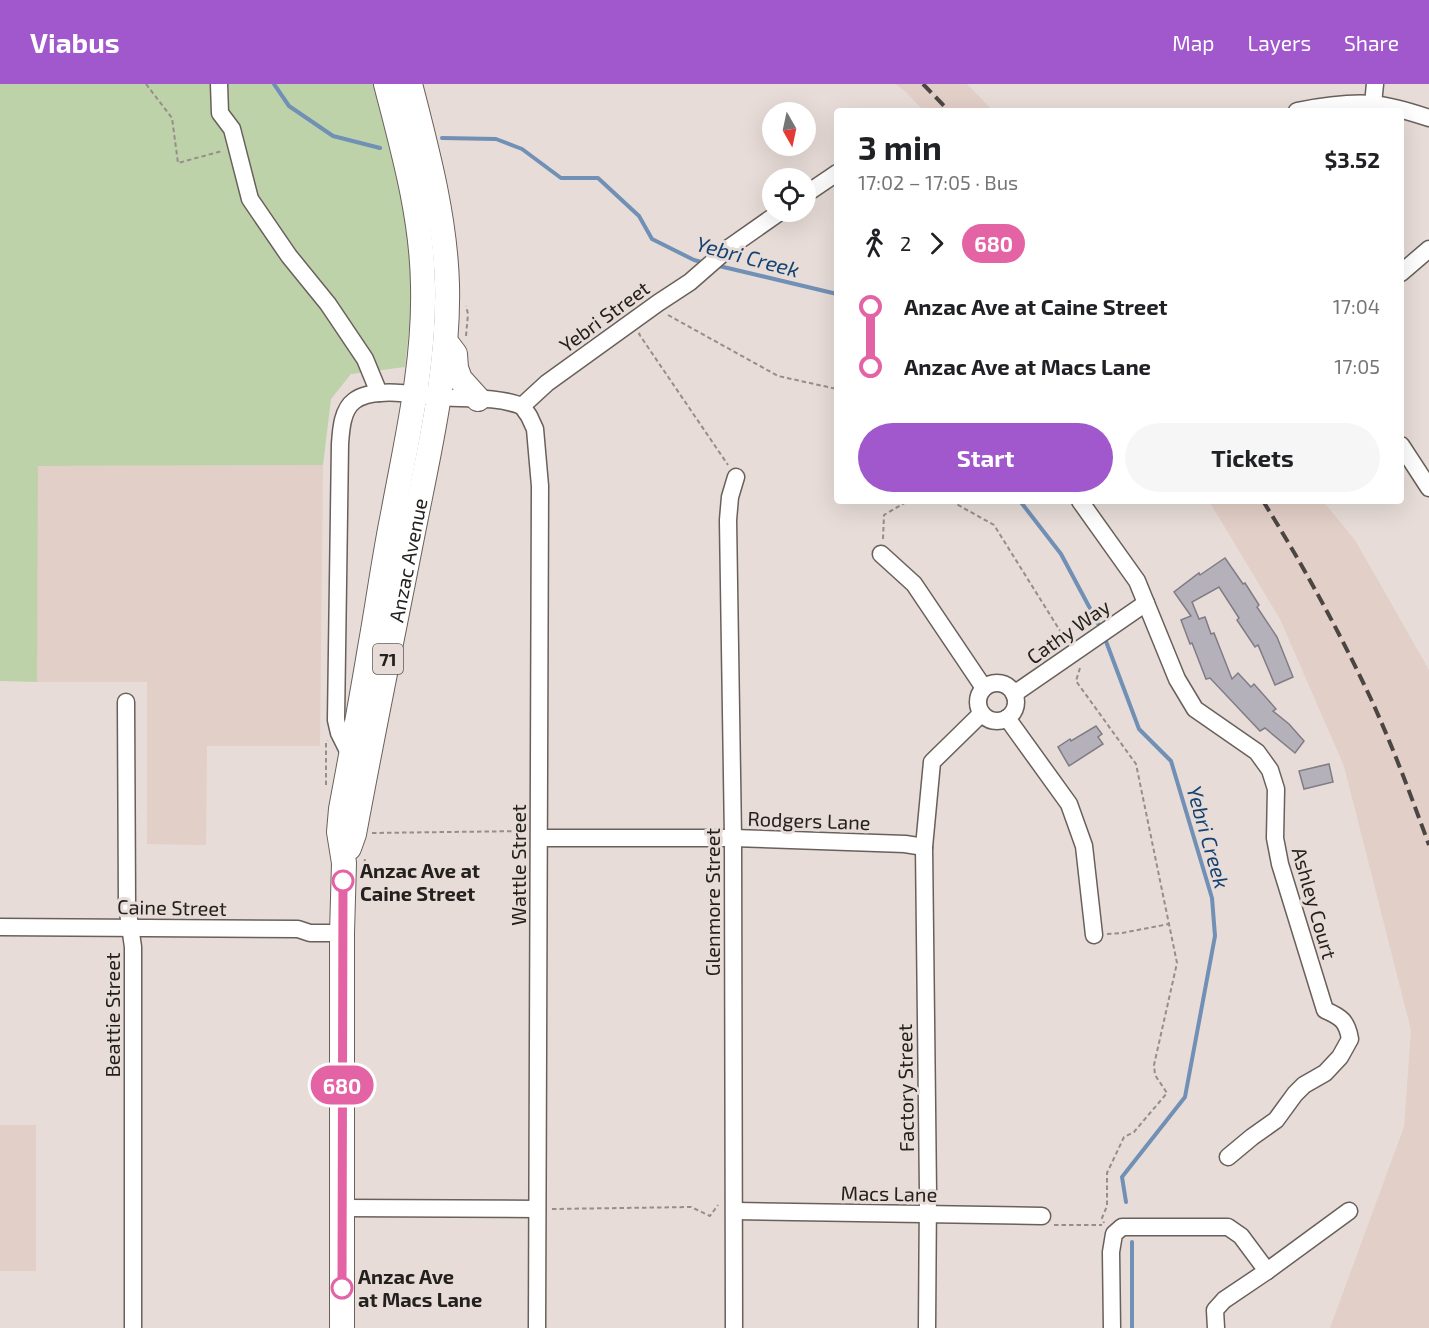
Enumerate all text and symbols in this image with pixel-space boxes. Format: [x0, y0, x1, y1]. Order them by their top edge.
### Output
text: Viabus [30, 25, 120, 59]
text: Map [1172, 30, 1214, 55]
text: Layers [1247, 30, 1311, 55]
text: Share [1344, 30, 1399, 55]
north arrow [762, 102, 816, 156]
map controls [762, 102, 816, 222]
text: 3 min [858, 127, 942, 167]
text: $3.52 [1324, 146, 1380, 172]
button: locate [762, 168, 816, 222]
text: 17:02 – 17:05 · Bus [858, 170, 1018, 194]
icon: walk [858, 227, 891, 260]
icon: forward [920, 227, 953, 260]
water label: Yebri Creek [694, 230, 802, 282]
text: 2 [900, 231, 911, 255]
text: 680 [974, 231, 1013, 256]
street label: Yebri Street [554, 275, 654, 357]
text: Anzac Ave at Caine Street [904, 293, 1168, 319]
text: 17:04 [1333, 294, 1380, 318]
text: Anzac Ave at Macs Lane [904, 353, 1151, 379]
text: 17:05 [1334, 354, 1380, 378]
button: Start [858, 423, 1113, 492]
button: Tickets [1125, 423, 1380, 492]
street label: Anzac Avenue [383, 496, 432, 624]
street label: Cathy Way [1022, 593, 1115, 668]
road number: 71 [373, 644, 403, 674]
water label: Yebri Creek [1182, 783, 1236, 891]
street label: Wattle Street [506, 804, 530, 926]
street label: Rodgers Lane [747, 806, 871, 834]
street label: Glenmore Street [700, 827, 724, 976]
street label: Ashley Court [1288, 844, 1343, 962]
place label: Anzac Ave at Caine Street [360, 858, 480, 905]
marker: Anzac Ave at Caine Street [332, 870, 354, 892]
street label: Caine Street [117, 894, 227, 920]
street label: Beattie Street [100, 952, 124, 1078]
street label: Factory Street [892, 1023, 918, 1152]
line badge: 680 [308, 1066, 376, 1104]
text: 680 [323, 1073, 361, 1098]
street label: Macs Lane [841, 1180, 937, 1206]
place label: Anzac Ave at Macs Lane [358, 1264, 482, 1311]
marker: Anzac Ave at Macs Lane [331, 1277, 353, 1299]

